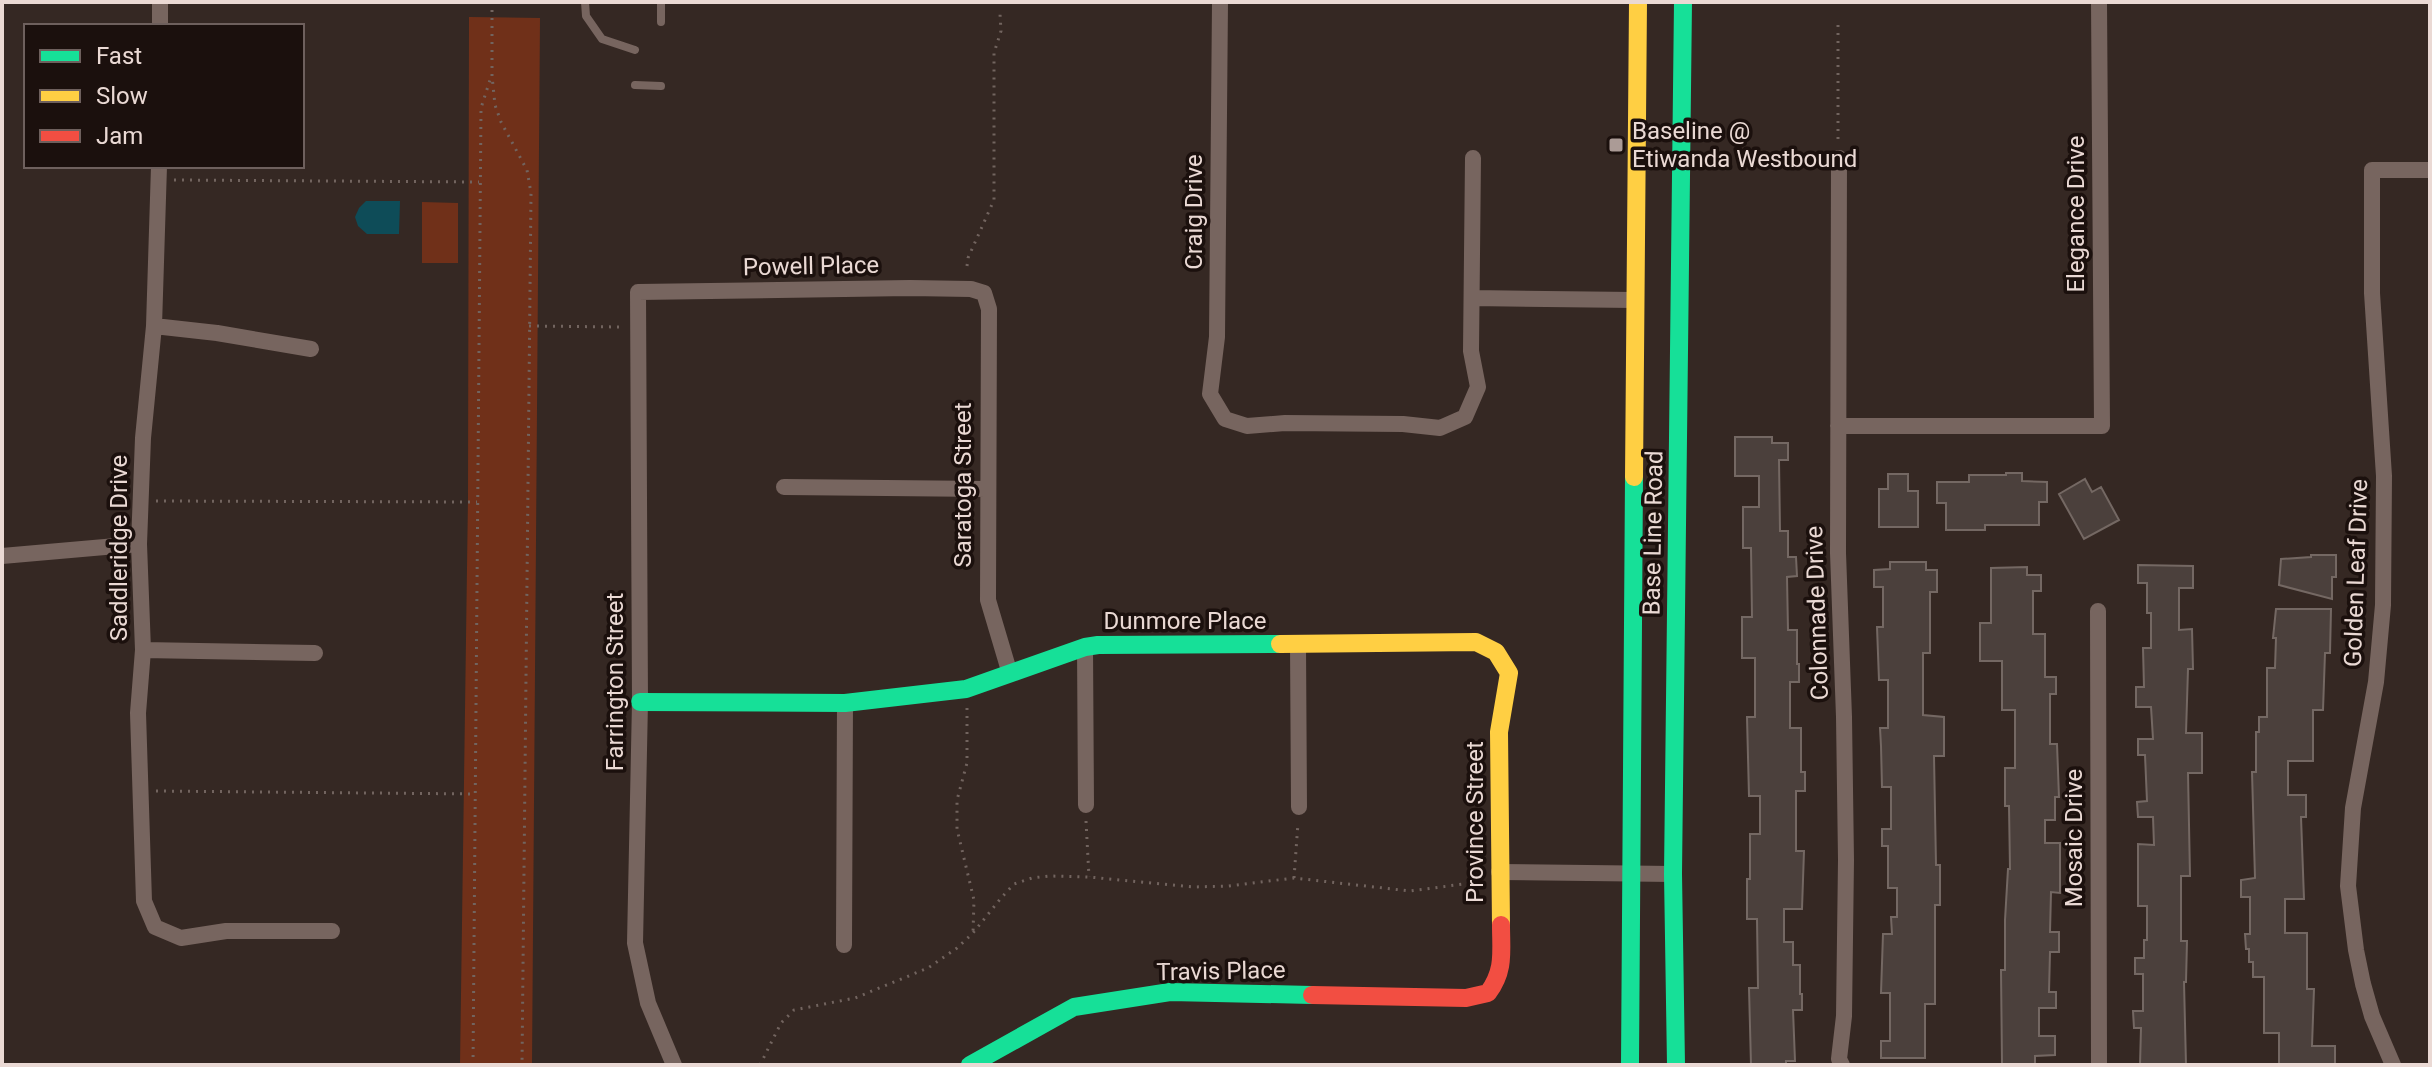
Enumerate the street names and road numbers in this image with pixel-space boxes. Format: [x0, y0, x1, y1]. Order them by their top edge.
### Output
street label: Elegance Drive [2062, 135, 2090, 293]
street label: Craig Drive [1180, 154, 1208, 270]
street label: Powell Place [743, 251, 879, 281]
street label: Saratoga Street [949, 402, 977, 568]
street label: Base Line Road [1638, 450, 1668, 616]
street label: Saddleridge Drive [105, 455, 133, 641]
street label: Golden Leaf Drive [2339, 478, 2373, 668]
street label: Colonnade Drive [1800, 525, 1834, 701]
street label: Farrington Street [601, 593, 629, 771]
street label: Dunmore Place [1104, 607, 1266, 635]
street label: Province Street [1461, 741, 1489, 903]
street label: Mosaic Drive [2060, 769, 2088, 907]
street label: Travis Place [1156, 956, 1286, 986]

